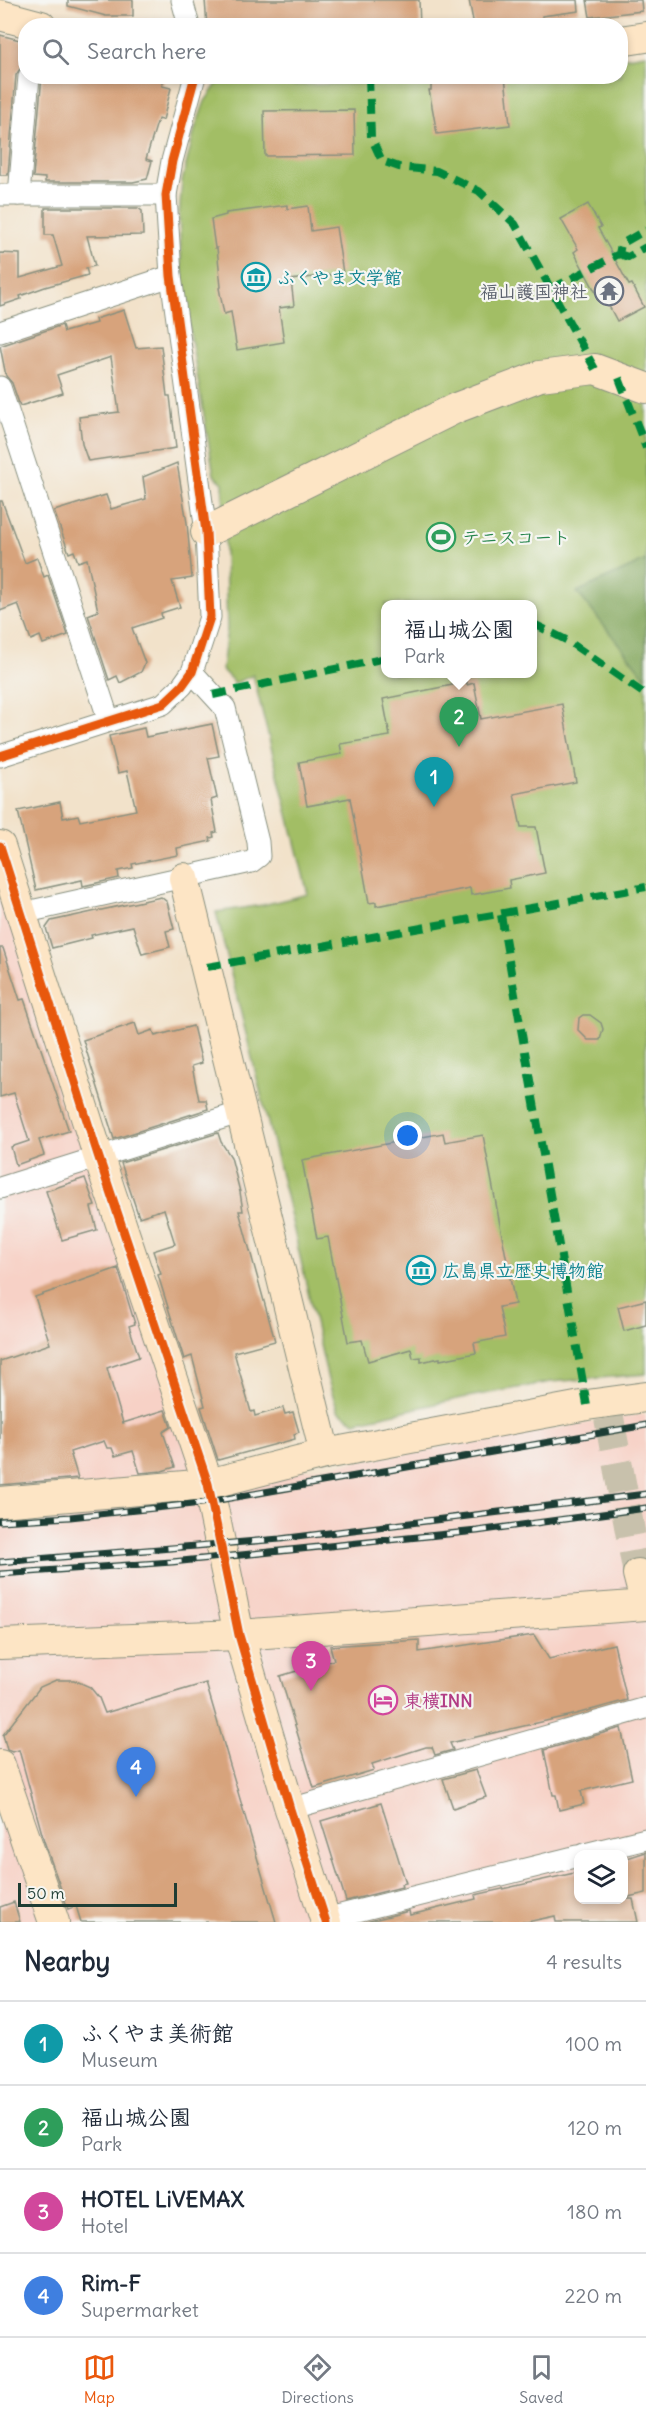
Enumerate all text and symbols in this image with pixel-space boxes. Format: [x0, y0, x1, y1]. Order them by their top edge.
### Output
search box [18, 18, 628, 84]
icon: search [39, 35, 72, 68]
text: Search here [87, 37, 206, 65]
museum icon: ふくやま文学館 [240, 261, 272, 293]
place label: ふくやま文学館 [277, 266, 402, 289]
temple icon: 福山護国神社 [593, 275, 625, 307]
place label: 福山護国神社 [480, 280, 588, 303]
sports icon: テニスコート [425, 521, 457, 553]
place label: テニスコート [462, 526, 570, 549]
popup [381, 600, 537, 678]
text: 福山城公園 [404, 615, 514, 643]
text: Park [404, 643, 445, 668]
pin: 2 [440, 698, 478, 747]
pin: 1 [414, 758, 454, 807]
your location [393, 1121, 422, 1150]
museum icon: 広島県立歴史博物館 [405, 1254, 437, 1286]
place label: 広島県立歴史博物館 [442, 1259, 604, 1282]
pin: 3 [292, 1642, 330, 1691]
hotel icon: 東横INN [367, 1684, 399, 1716]
place label: 東横INN [404, 1689, 473, 1712]
pin: 4 [116, 1748, 156, 1797]
map controls [574, 1850, 628, 1904]
button: layers [574, 1850, 628, 1904]
scale bar [18, 1880, 177, 1908]
text: 50 m [27, 1883, 65, 1903]
text: Nearby [24, 1945, 110, 1978]
text: 4 results [546, 1949, 622, 1974]
text: ふくやま美術館 [81, 2019, 233, 2047]
text: 1 [40, 2031, 47, 2056]
text: 100 m [565, 2031, 622, 2056]
text: Museum [81, 2047, 158, 2072]
text: 福山城公園 [81, 2103, 191, 2131]
text: 2 [38, 2115, 49, 2140]
text: 120 m [568, 2115, 622, 2140]
text: Park [81, 2131, 122, 2156]
text: HOTEL LiVEMAX [81, 2185, 244, 2213]
text: 3 [38, 2199, 49, 2224]
text: 180 m [567, 2199, 622, 2224]
text: Hotel [81, 2213, 128, 2238]
text: Rim-F [81, 2269, 141, 2297]
text: 4 [38, 2283, 49, 2308]
text: 220 m [565, 2283, 622, 2308]
text: Supermarket [81, 2297, 199, 2322]
tab: Map [83, 2351, 116, 2407]
tab: Directions [281, 2351, 354, 2407]
tab: Saved [519, 2351, 563, 2407]

